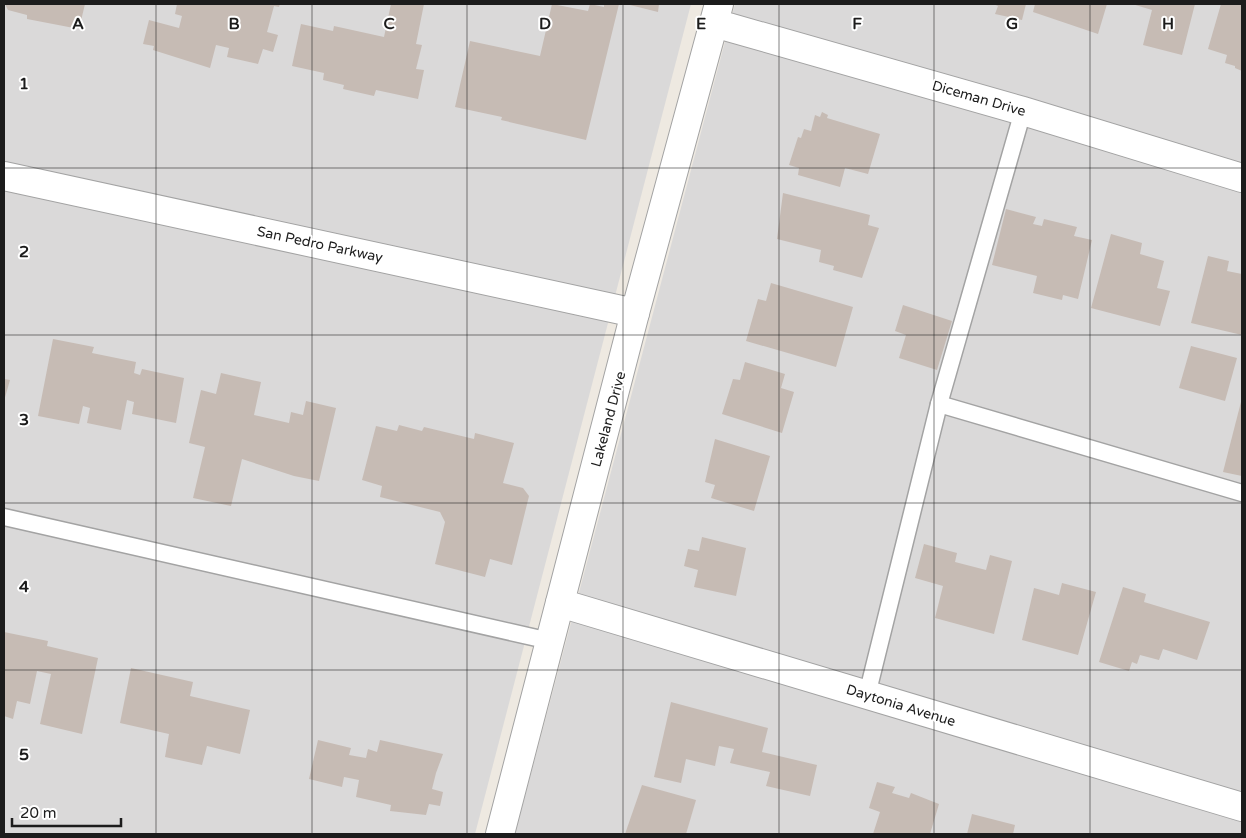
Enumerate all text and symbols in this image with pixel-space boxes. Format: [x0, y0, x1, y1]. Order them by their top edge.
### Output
text: A [72, 14, 84, 34]
text: B [228, 14, 240, 34]
text: C [383, 14, 395, 34]
text: D [539, 14, 551, 34]
text: E [696, 14, 706, 34]
text: F [852, 14, 862, 34]
text: G [1006, 14, 1018, 34]
text: H [1162, 14, 1174, 34]
text: 1 [19, 74, 29, 94]
street label: Diceman Drive [930, 77, 1028, 120]
street label: San Pedro Parkway [255, 223, 385, 266]
text: 2 [19, 242, 29, 262]
street label: Lakeland Drive [588, 369, 629, 469]
text: 3 [19, 410, 29, 430]
text: 4 [19, 577, 29, 597]
street label: Daytonia Avenue [844, 681, 958, 730]
text: 5 [19, 745, 29, 765]
scale bar [12, 796, 121, 828]
text: 20 m [20, 804, 57, 822]

